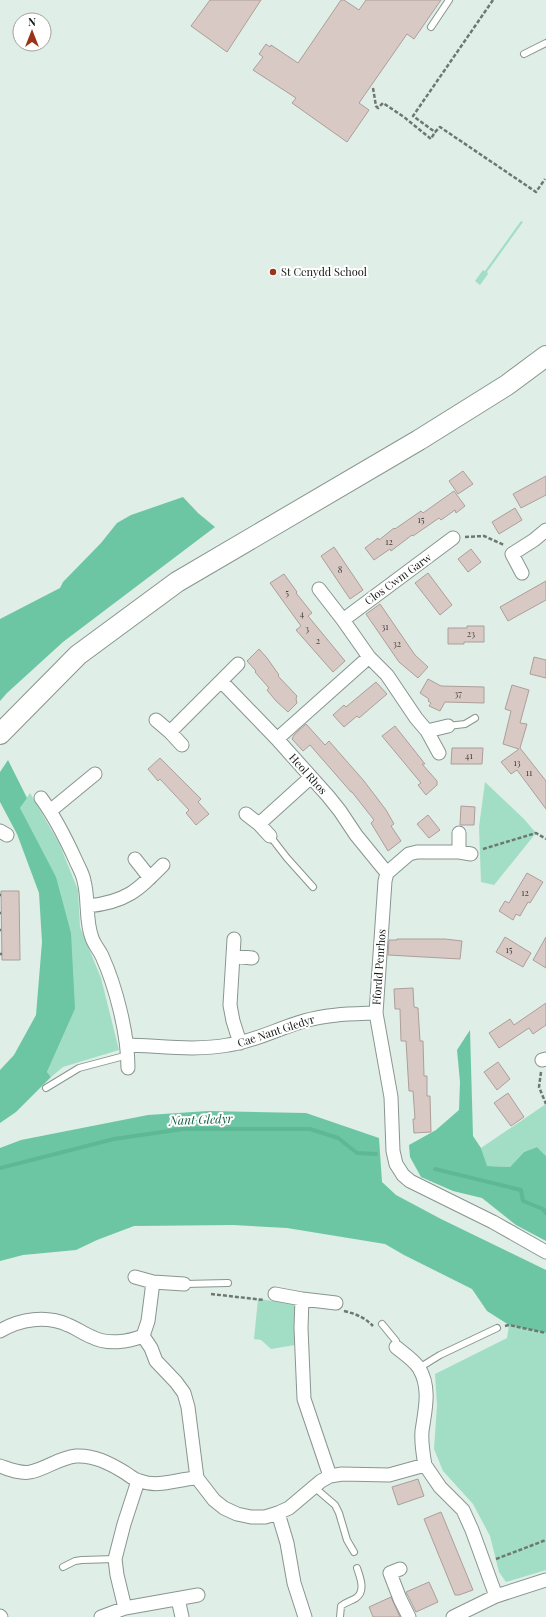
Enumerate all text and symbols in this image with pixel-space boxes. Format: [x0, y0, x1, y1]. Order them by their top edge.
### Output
north arrow [12, 12, 52, 52]
text: N [28, 14, 36, 29]
place label: St Cenydd School [281, 264, 367, 279]
marker: St Cenydd School [268, 267, 278, 277]
house number: 15 [418, 513, 425, 525]
house number: 12 [385, 535, 393, 547]
street label: Clos Cwm Garw [361, 549, 435, 608]
house number: 8 [338, 563, 343, 575]
house number: 5 [285, 586, 289, 598]
house number: 4 [300, 607, 305, 619]
house number: 31 [381, 620, 389, 632]
house number: 3 [305, 622, 309, 634]
house number: 23 [467, 627, 475, 639]
house number: 2 [316, 634, 320, 646]
house number: 32 [393, 637, 401, 649]
house number: 37 [454, 687, 462, 699]
house number: 41 [465, 749, 474, 761]
street label: Heol Rhos [286, 750, 331, 797]
house number: 13 [513, 756, 521, 768]
house number: 11 [526, 766, 533, 778]
house number: 12 [521, 886, 529, 898]
street label: Ffordd Penrhos [368, 928, 389, 1006]
house number: 15 [506, 943, 513, 955]
street label: Cae Nant Gledyr [235, 1011, 317, 1050]
water label: Nant Gledyr [168, 1110, 234, 1128]

